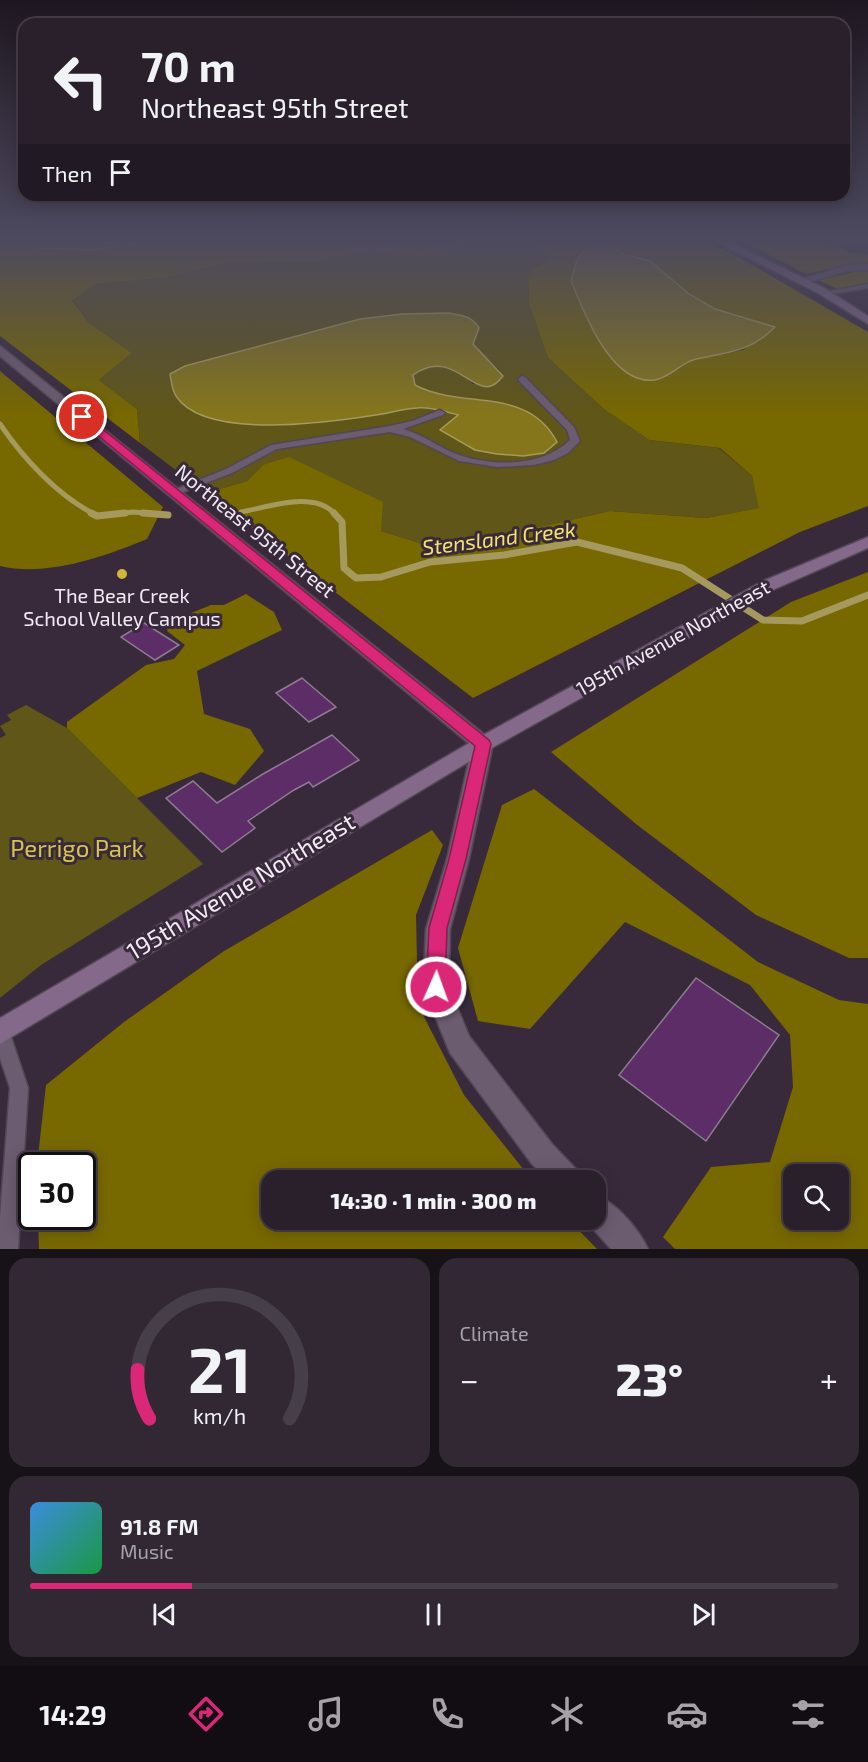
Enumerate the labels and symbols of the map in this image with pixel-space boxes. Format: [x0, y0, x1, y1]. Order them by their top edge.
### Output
pin [56, 391, 107, 442]
street label: Northeast 95th Street [171, 459, 340, 602]
water label: Stensland Creek [421, 516, 577, 559]
marker: The Bear Creek School Valley Campus [115, 567, 129, 581]
street label: 195th Avenue Northeast [572, 574, 774, 700]
place label: The Bear Creek School Valley Campus [23, 583, 221, 630]
street label: 195th Avenue Northeast [121, 806, 359, 965]
park label: Perrigo Park [10, 833, 144, 862]
position arrow [404, 955, 468, 1019]
speed limit sign: 30 [18, 1152, 96, 1230]

